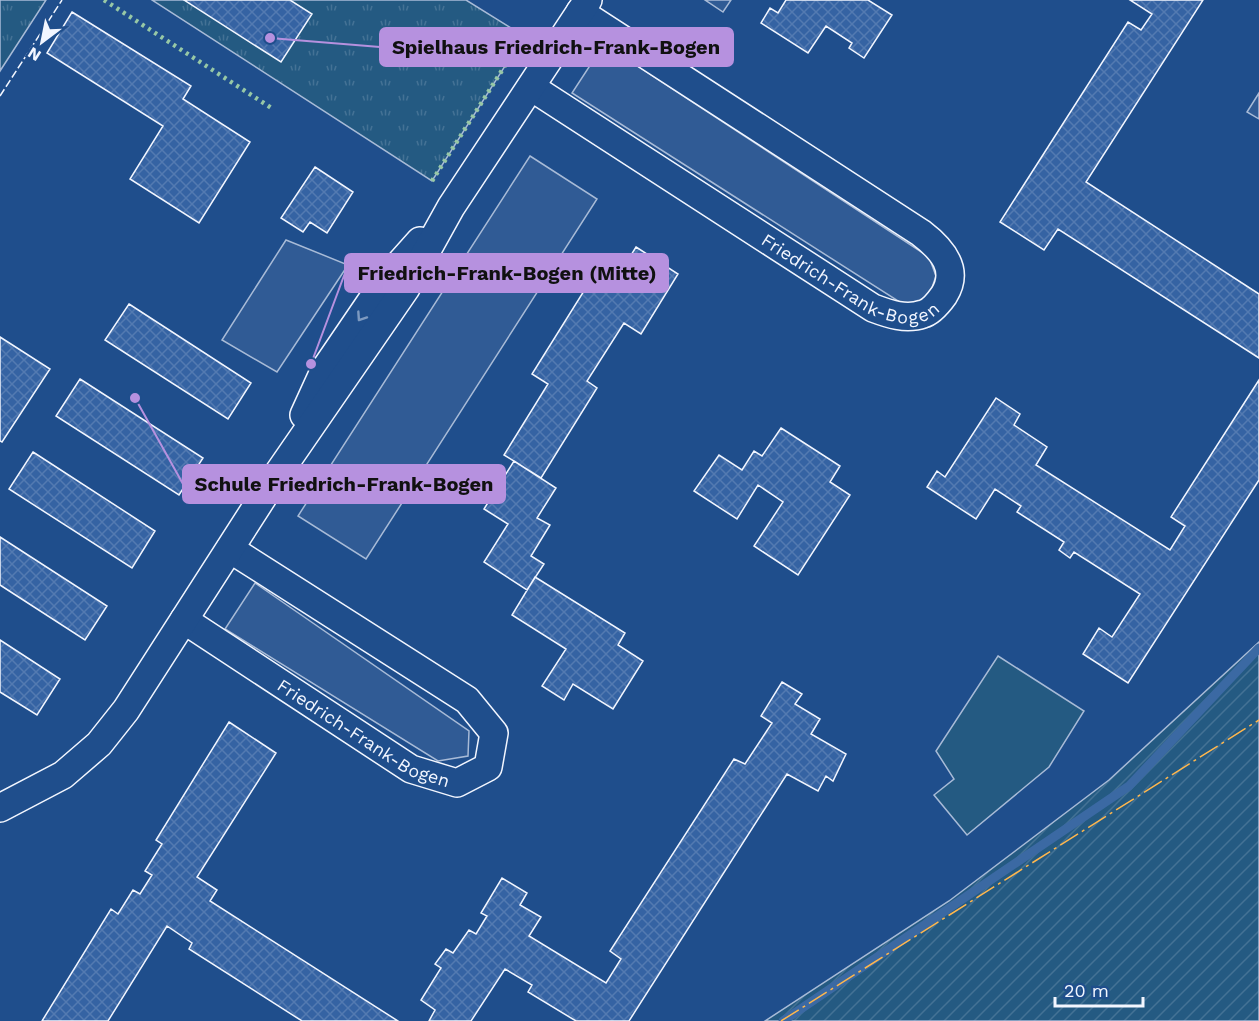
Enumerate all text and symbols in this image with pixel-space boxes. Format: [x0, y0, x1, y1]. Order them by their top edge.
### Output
north arrow [12, 12, 72, 72]
callout: Spielhaus Friedrich-Frank-Bogen [380, 28, 733, 66]
text: Spielhaus Friedrich-Frank-Bogen [392, 35, 720, 59]
text: N [24, 43, 44, 65]
street label: Friedrich-Frank-Bogen [758, 229, 943, 327]
callout: Friedrich-Frank-Bogen (Mitte) [345, 254, 668, 292]
text: Friedrich-Frank-Bogen (Mitte) [357, 261, 657, 285]
one-way arrow [357, 310, 368, 321]
callout: Schule Friedrich-Frank-Bogen [183, 465, 505, 503]
text: Schule Friedrich-Frank-Bogen [195, 472, 493, 496]
street label: Friedrich-Frank-Bogen [274, 674, 453, 791]
scale bar [1055, 970, 1144, 1008]
text: 20 m [1064, 980, 1109, 1001]

